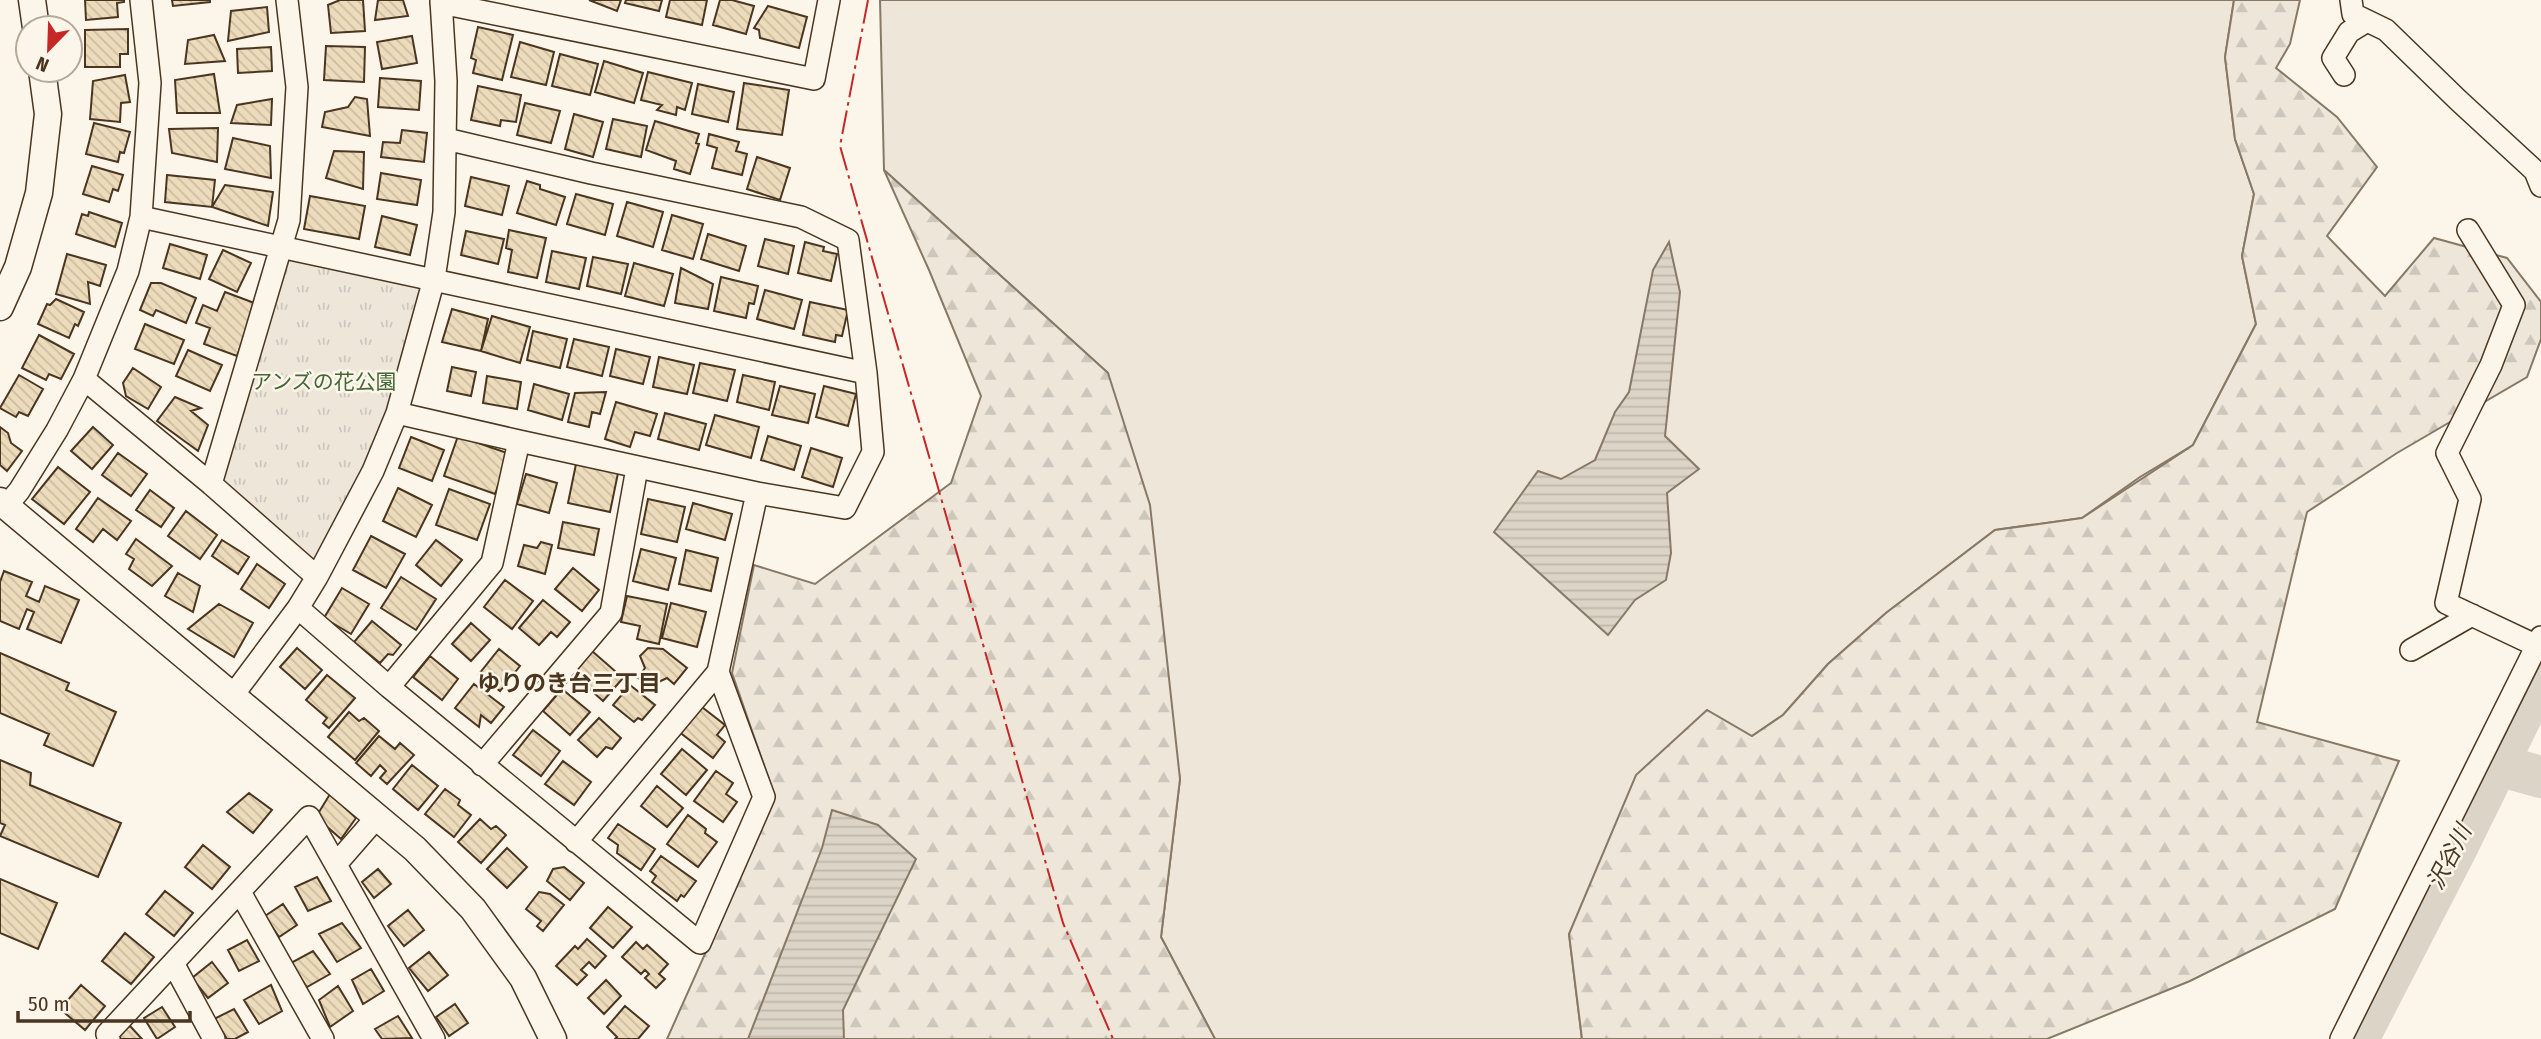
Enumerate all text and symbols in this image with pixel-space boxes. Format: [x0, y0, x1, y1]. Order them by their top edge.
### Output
north arrow [14, 14, 84, 84]
text: N [33, 51, 52, 77]
park label: アンズの花公園 [251, 369, 397, 395]
district label: ゆりのき台三丁目 [477, 669, 661, 697]
water label: 沢谷川 [2421, 817, 2478, 894]
scale bar [18, 979, 189, 1023]
text: 50 m [28, 991, 70, 1017]

